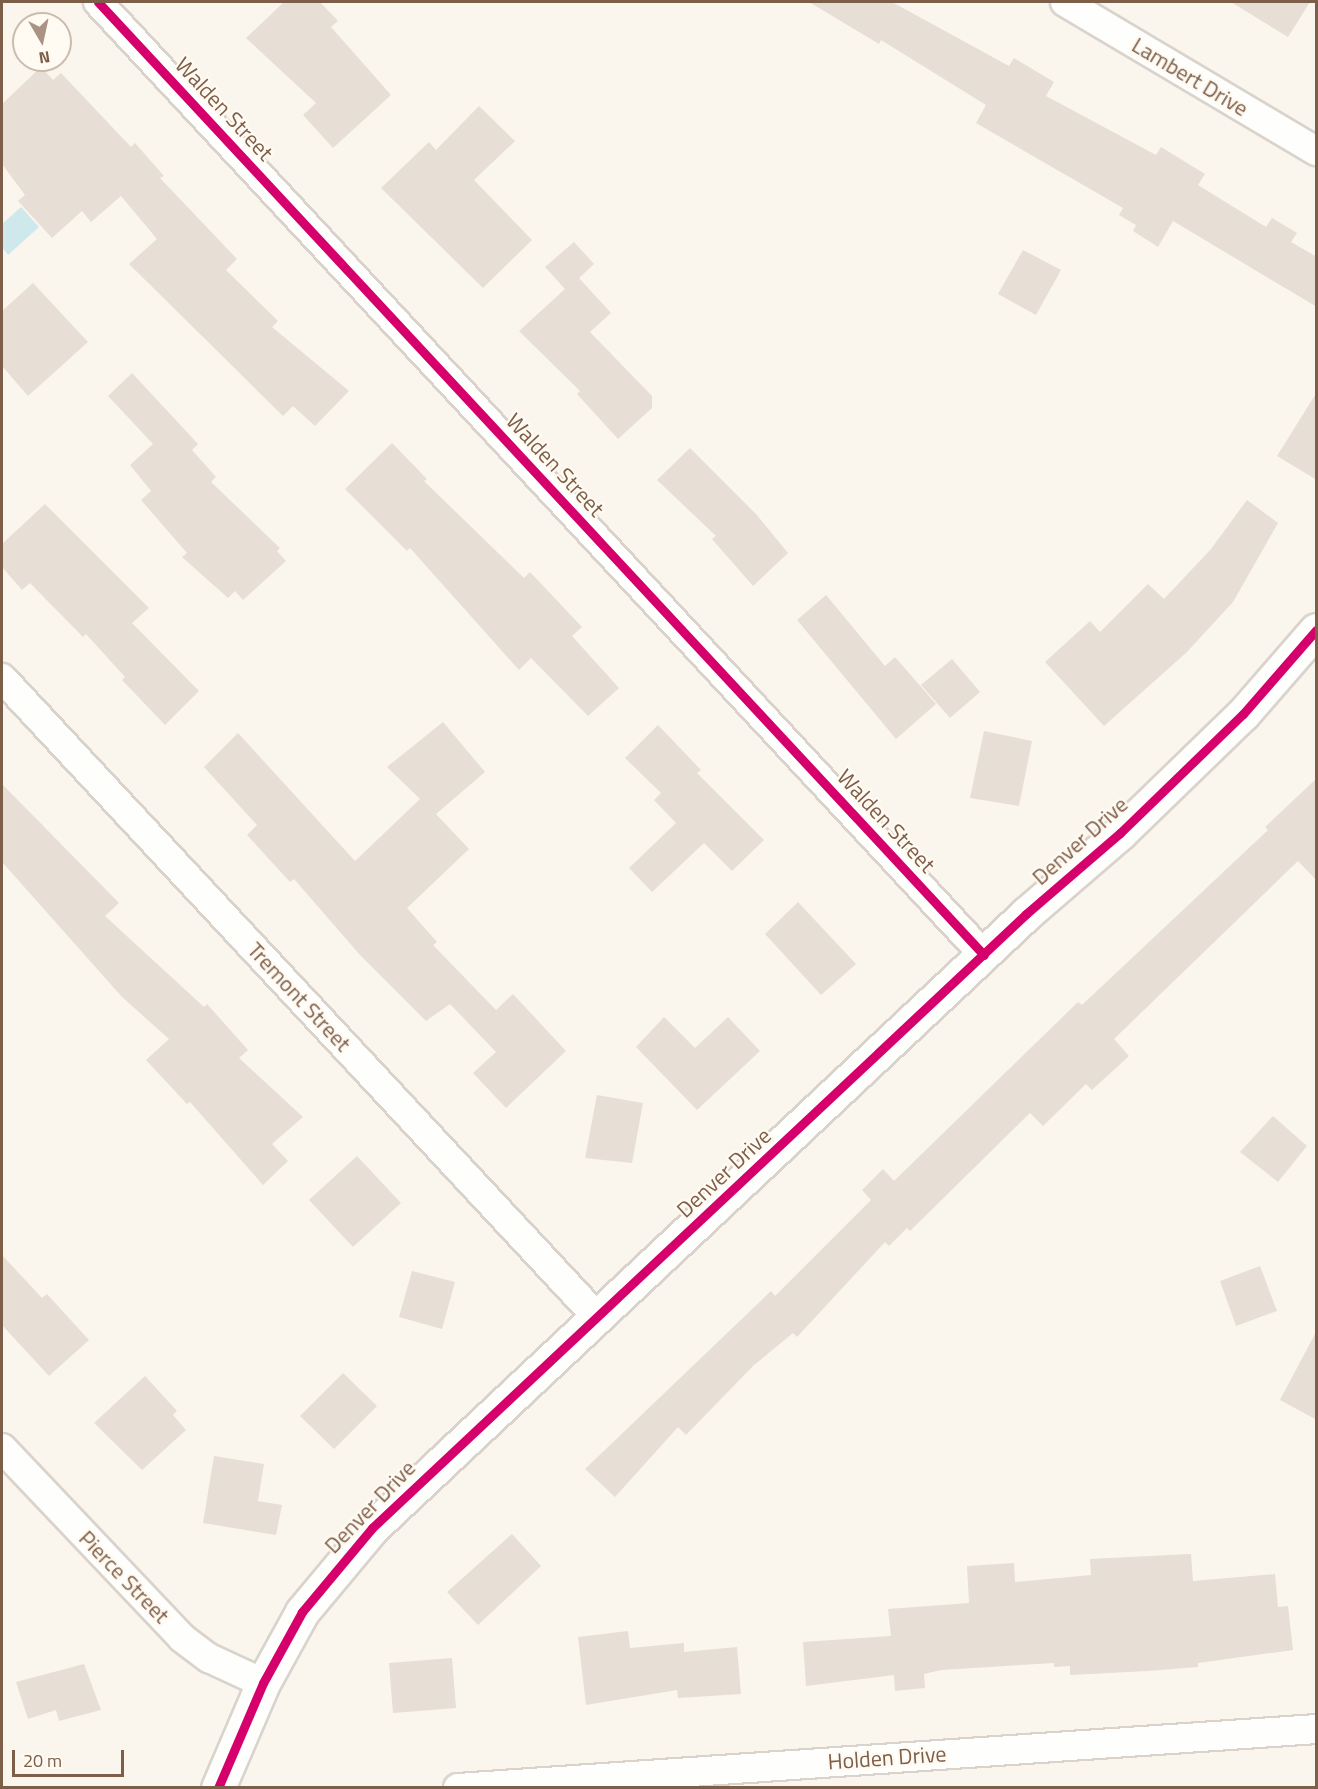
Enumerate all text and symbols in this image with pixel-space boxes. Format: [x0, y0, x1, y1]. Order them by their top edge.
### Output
north arrow [12, 12, 72, 72]
street label: Lambert Drive [1127, 32, 1253, 122]
text: N [37, 45, 52, 71]
street label: Walden Street [170, 52, 278, 166]
street label: Walden Street [501, 408, 609, 522]
street label: Walden Street [832, 764, 940, 878]
street label: Denver Drive [1027, 791, 1133, 891]
street label: Tremont Street [242, 937, 356, 1057]
street label: Denver Drive [671, 1123, 777, 1223]
street label: Denver Drive [319, 1455, 421, 1559]
street label: Pierce Street [73, 1525, 175, 1629]
scale bar [15, 1738, 128, 1776]
street label: Holden Drive [827, 1741, 947, 1775]
text: 20 m [23, 1747, 62, 1774]

